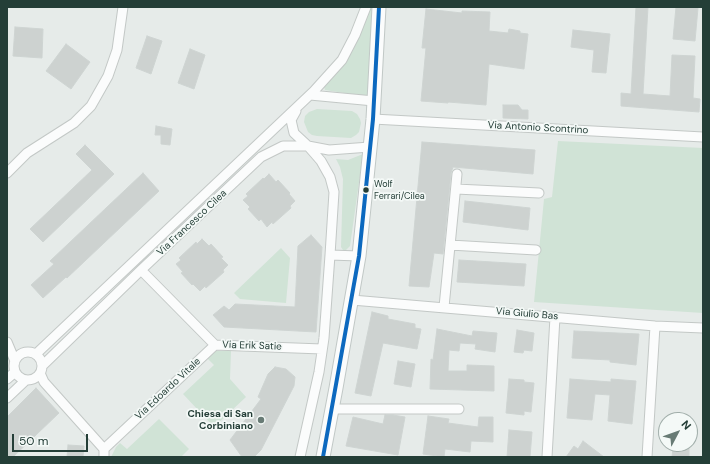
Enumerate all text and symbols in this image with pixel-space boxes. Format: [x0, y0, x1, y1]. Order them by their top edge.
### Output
street label: Via Antonio Scontrino [487, 119, 589, 137]
place label: Wolf Ferrari/Cilea [374, 180, 425, 201]
marker: Wolf Ferrari/Cilea [361, 185, 371, 195]
street label: Via Francesco Cilea [155, 188, 229, 258]
street label: Via Giulio Bas [495, 305, 559, 323]
street label: Via Erik Satie [222, 339, 282, 353]
street label: Via Edoardo Vitale [133, 356, 203, 422]
place label: Chiesa di San Corbiniano [187, 408, 253, 432]
north arrow [658, 412, 698, 452]
marker: Chiesa di San Corbiniano [256, 415, 266, 425]
text: N [678, 417, 694, 432]
scale bar [14, 426, 90, 452]
text: 50 m [19, 433, 48, 449]

